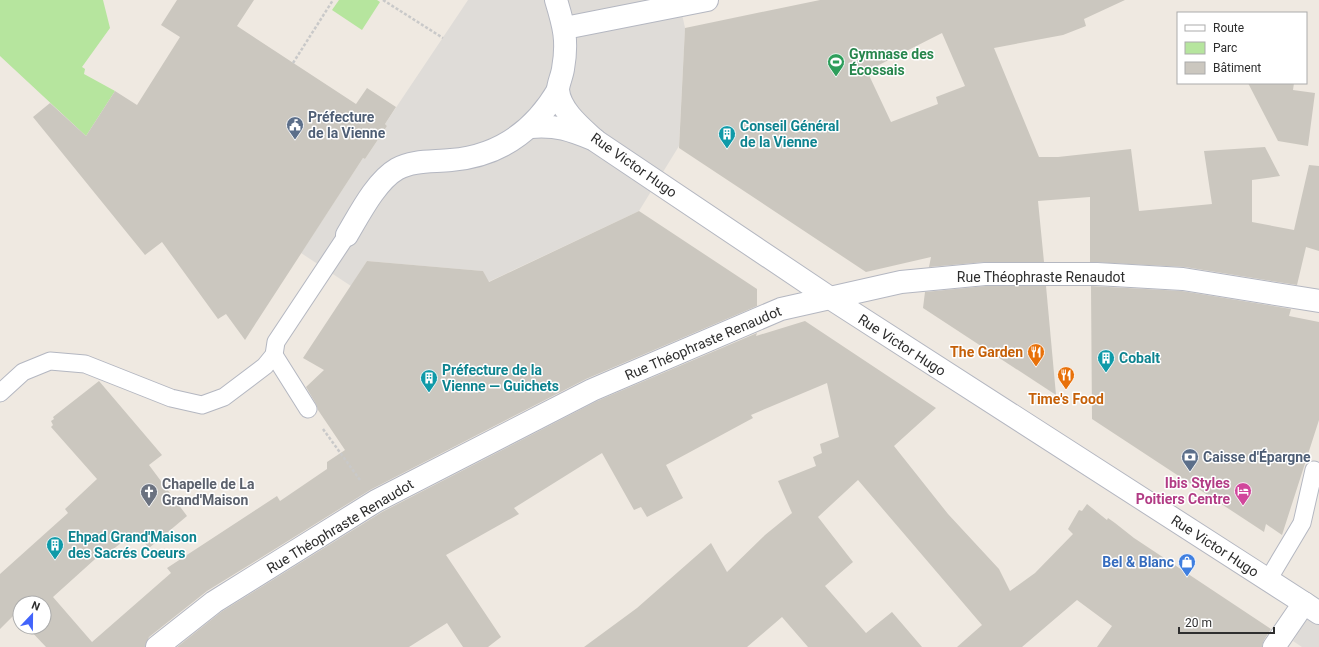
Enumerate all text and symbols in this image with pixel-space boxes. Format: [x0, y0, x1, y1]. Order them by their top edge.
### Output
legend [1177, 12, 1307, 84]
text: Route [1213, 21, 1244, 35]
text: Parc [1213, 41, 1237, 55]
place label: Gymnase des Écossais [849, 46, 934, 78]
sports icon: Gymnase des Écossais [826, 52, 846, 77]
text: Bâtiment [1213, 61, 1261, 75]
place label: Préfecture de la Vienne [308, 109, 386, 141]
public building icon: Préfecture de la Vienne [285, 115, 305, 140]
place label: Conseil Général de la Vienne [740, 118, 839, 150]
building icon: Conseil Général de la Vienne [717, 124, 737, 149]
street label: Rue Victor Hugo [588, 129, 680, 201]
street label: Rue Théophraste Renaudot [957, 269, 1126, 285]
street label: Rue Théophraste Renaudot [622, 303, 784, 383]
street label: Rue Victor Hugo [855, 311, 949, 379]
restaurant icon: The Garden [1026, 342, 1046, 367]
place label: The Garden [950, 344, 1023, 360]
building icon: Cobalt [1096, 348, 1116, 373]
place label: Cobalt [1119, 350, 1160, 366]
place label: Préfecture de la Vienne — Guichets [442, 362, 559, 394]
restaurant icon: Time's Food [1056, 365, 1076, 390]
building icon: Préfecture de la Vienne — Guichets [419, 368, 439, 393]
place label: Time's Food [1028, 391, 1104, 407]
bank icon: Caisse d'Épargne [1180, 447, 1200, 472]
place label: Caisse d'Épargne [1203, 448, 1311, 465]
place label: Ibis Styles Poitiers Centre [1136, 475, 1230, 507]
place label: Chapelle de La Grand'Maison [162, 476, 255, 508]
street label: Rue Théophraste Renaudot [264, 476, 417, 576]
hotel icon: Ibis Styles Poitiers Centre [1233, 481, 1253, 506]
church icon: Chapelle de La Grand'Maison [139, 482, 159, 507]
street label: Rue Victor Hugo [1168, 512, 1262, 580]
place label: Ehpad Grand'Maison des Sacrés Coeurs [68, 529, 197, 561]
building icon: Ehpad Grand'Maison des Sacrés Coeurs [45, 535, 65, 560]
shop icon: Bel & Blanc [1177, 552, 1197, 577]
place label: Bel & Blanc [1102, 554, 1174, 570]
north arrow [12, 595, 52, 635]
text: N [30, 599, 42, 614]
scale bar [1179, 609, 1274, 635]
text: 20 m [1185, 616, 1212, 630]

